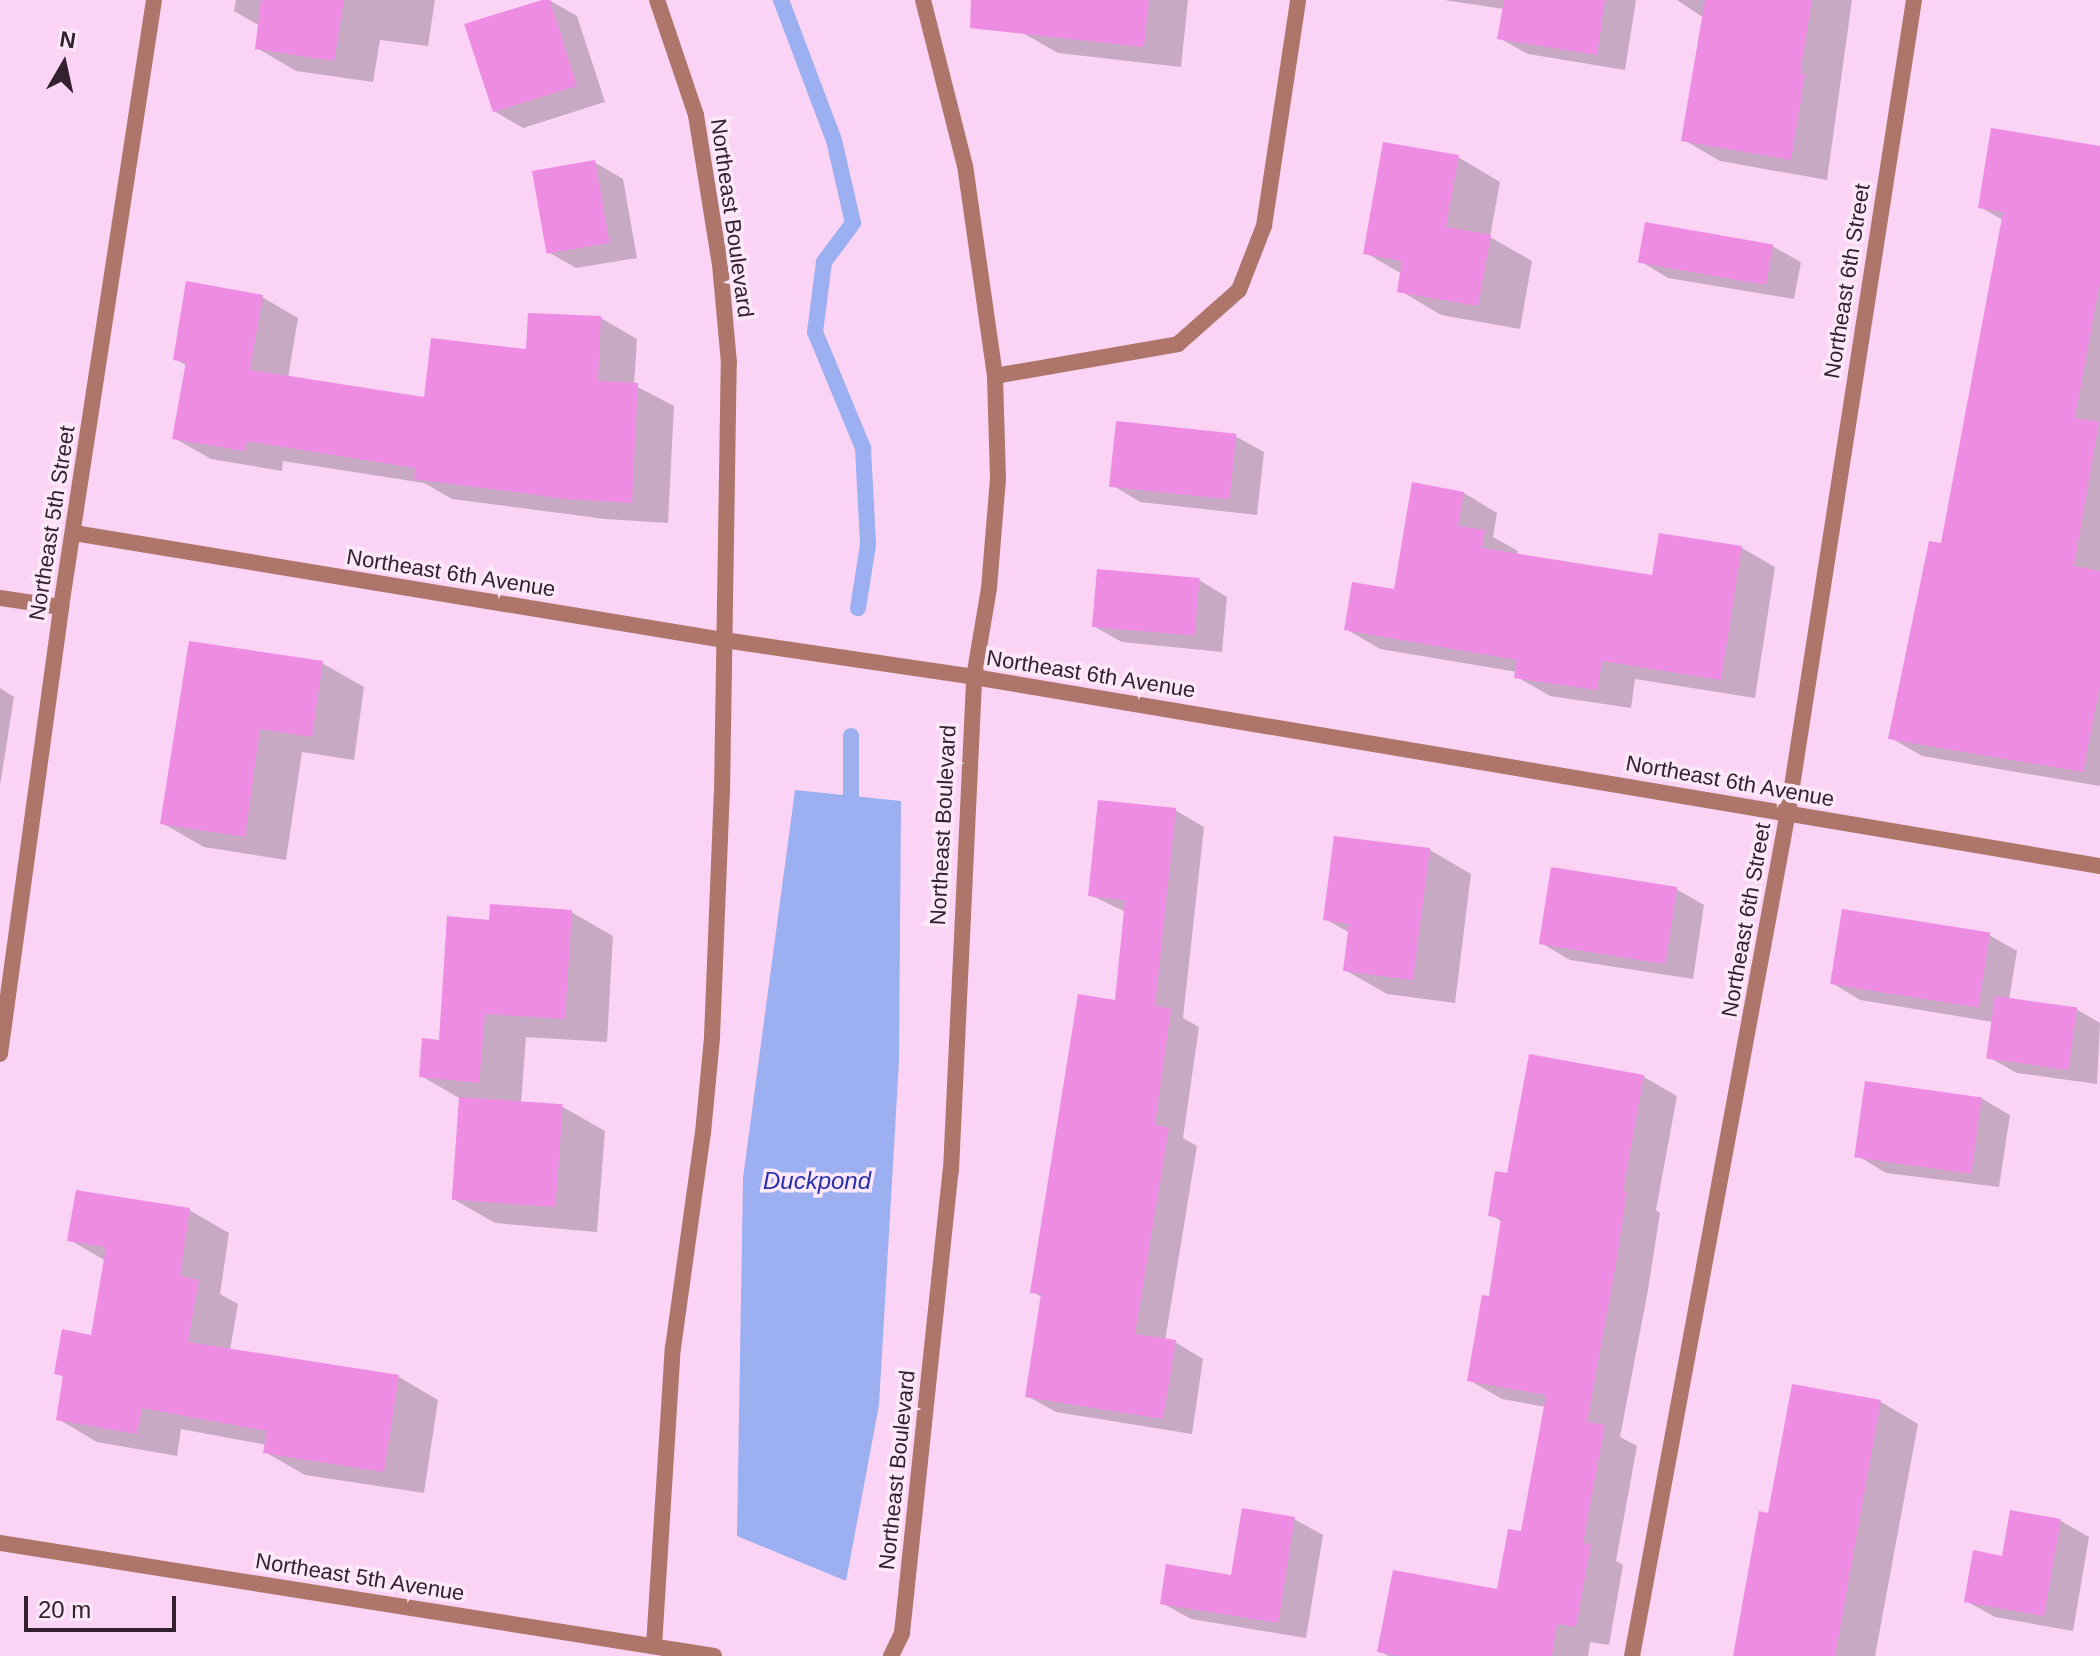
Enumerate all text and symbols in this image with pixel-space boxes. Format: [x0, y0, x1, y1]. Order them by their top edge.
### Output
north arrow [24, 24, 104, 104]
text: N [58, 26, 78, 53]
street label: Northeast Boulevard [705, 117, 759, 319]
street label: Northeast 6th Street [1819, 182, 1875, 380]
street label: Northeast 5th Street [24, 424, 80, 622]
street label: Northeast 6th Avenue [344, 543, 558, 603]
street label: Northeast 6th Avenue [984, 644, 1198, 704]
street label: Northeast Boulevard [925, 724, 961, 926]
street label: Northeast 6th Avenue [1623, 750, 1837, 812]
street label: Northeast 6th Street [1716, 821, 1776, 1019]
water label: Duckpond [763, 1167, 871, 1195]
street label: Northeast Boulevard [873, 1369, 921, 1571]
street label: Northeast 5th Avenue [253, 1547, 467, 1607]
scale bar [28, 1580, 180, 1630]
text: 20 m [38, 1596, 91, 1623]

